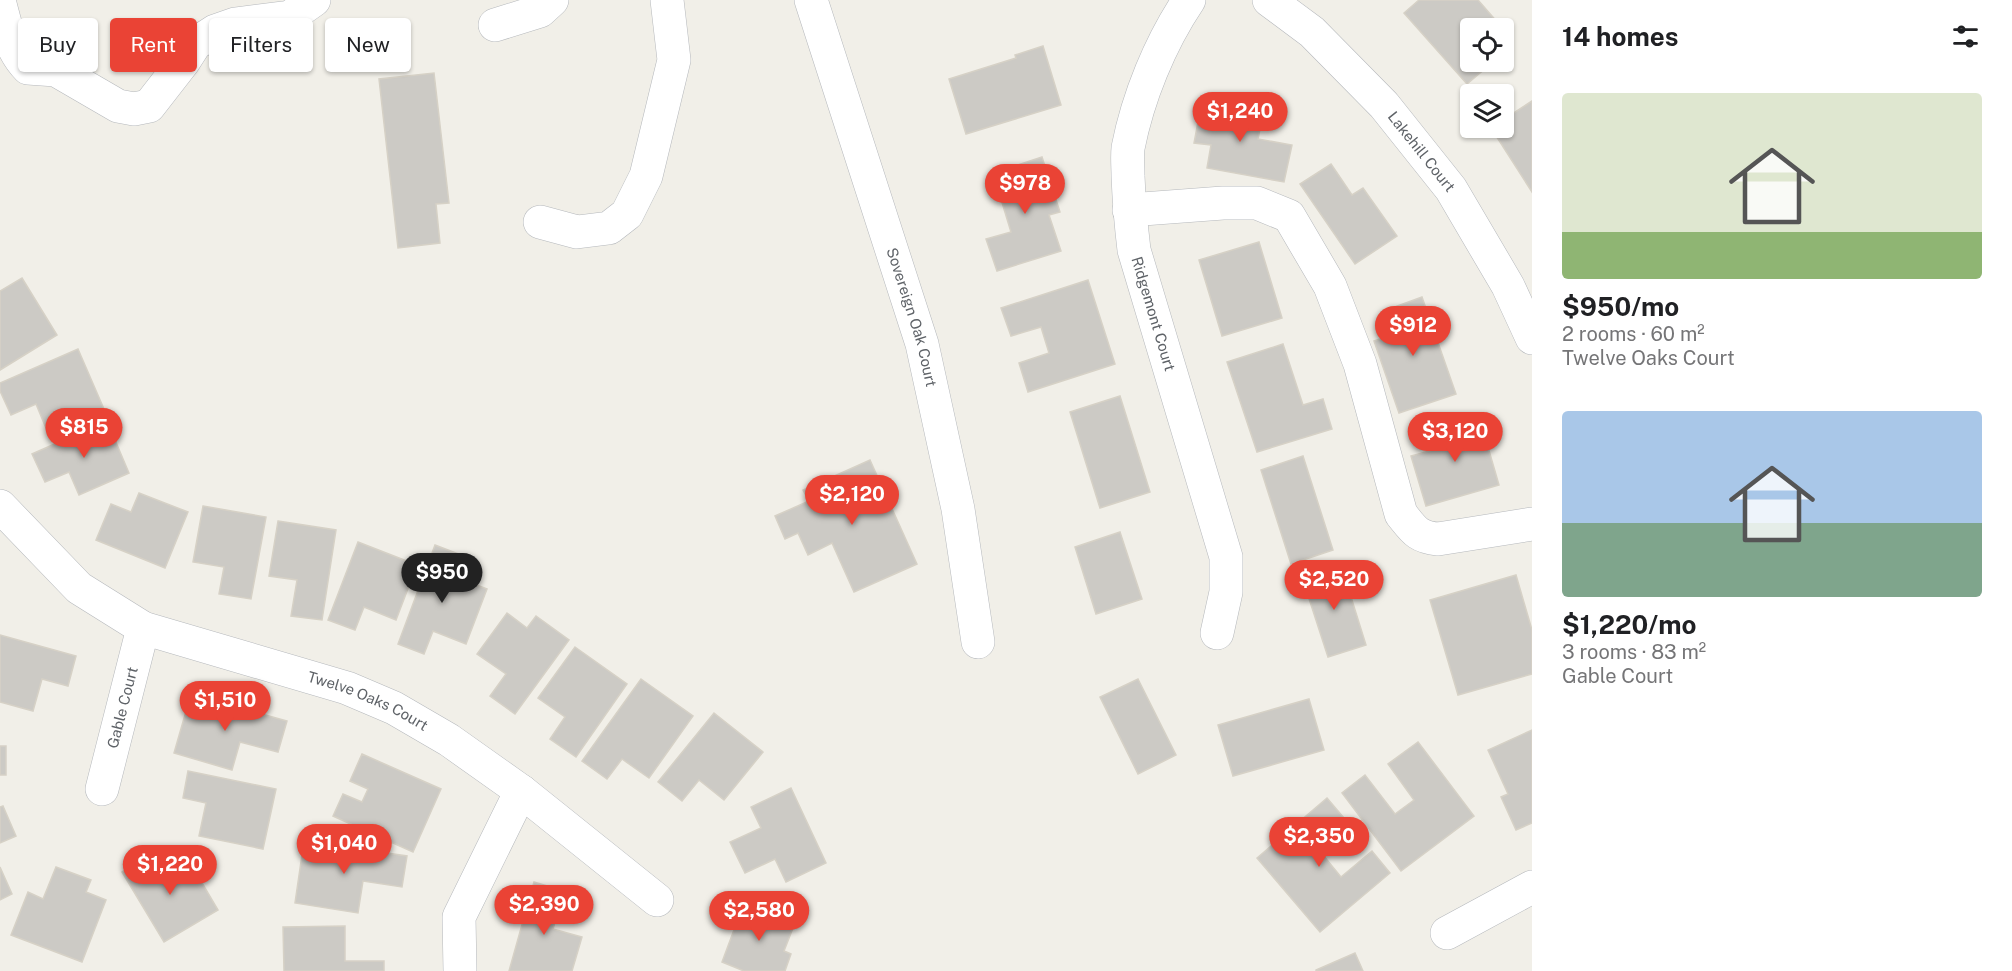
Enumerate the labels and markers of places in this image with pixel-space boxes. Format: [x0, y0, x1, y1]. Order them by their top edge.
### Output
pin: $1,240 [1191, 92, 1289, 143]
pin: $978 [989, 164, 1061, 215]
pin: $912 [1377, 306, 1449, 357]
pin: $815 [48, 408, 120, 459]
pin: $3,120 [1406, 412, 1504, 463]
pin: $2,120 [803, 475, 901, 526]
pin: $950 [406, 553, 478, 604]
pin: $2,520 [1285, 560, 1383, 611]
pin: $1,510 [176, 681, 274, 732]
pin: $2,350 [1270, 817, 1368, 868]
pin: $1,040 [295, 824, 393, 875]
pin: $1,220 [121, 845, 219, 896]
pin: $2,390 [495, 885, 593, 936]
pin: $2,580 [710, 891, 808, 942]

